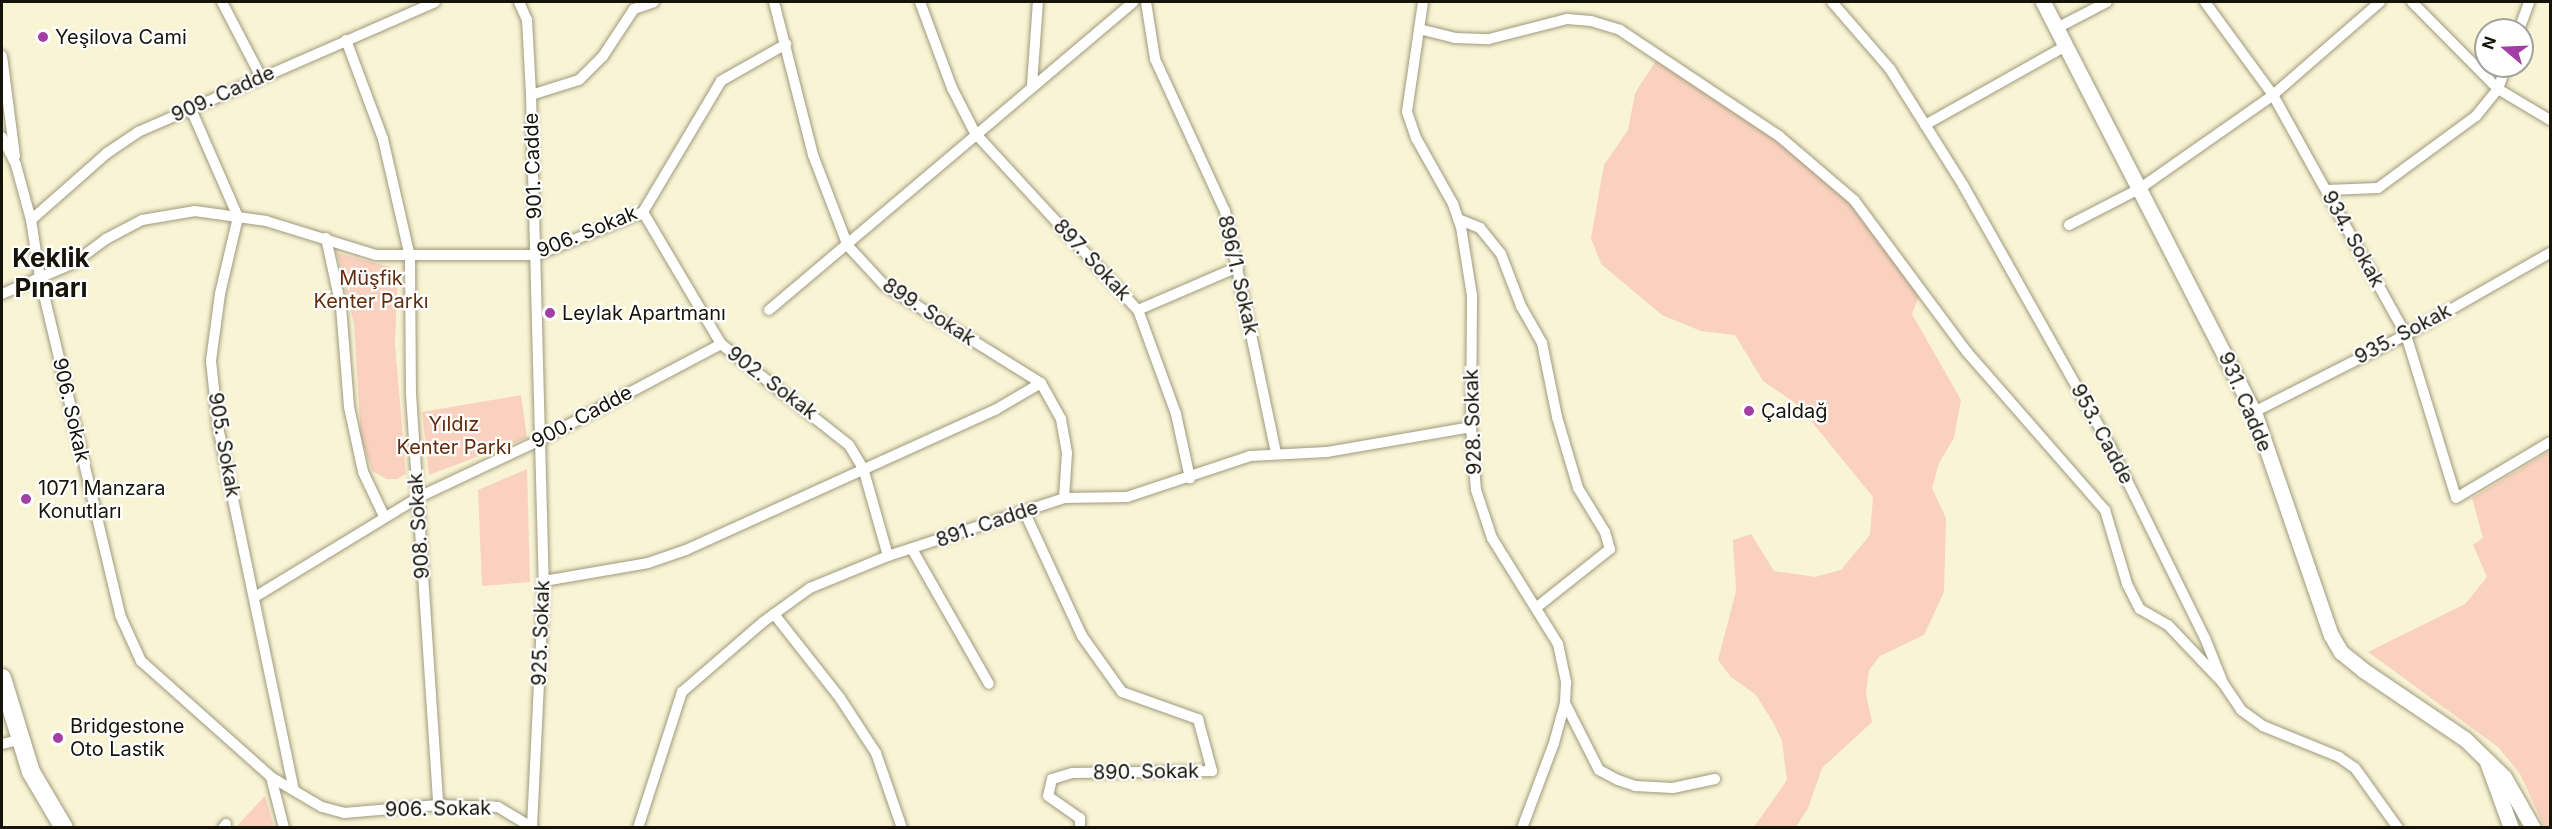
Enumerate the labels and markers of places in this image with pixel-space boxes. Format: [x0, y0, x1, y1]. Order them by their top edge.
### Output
place label: Yeşilova Cami [55, 25, 187, 49]
marker: Yeşilova Cami [36, 30, 50, 44]
place label: Leylak Apartmanı [562, 301, 726, 325]
marker: Leylak Apartmanı [543, 306, 557, 320]
place label: Çaldağ [1761, 399, 1827, 423]
marker: Çaldağ [1742, 404, 1756, 418]
place label: 1071 Manzara Konutları [38, 476, 166, 523]
marker: 1071 Manzara Konutları [19, 492, 33, 506]
place label: Bridgestone Oto Lastik [70, 714, 184, 761]
marker: Bridgestone Oto Lastik [51, 731, 65, 745]

